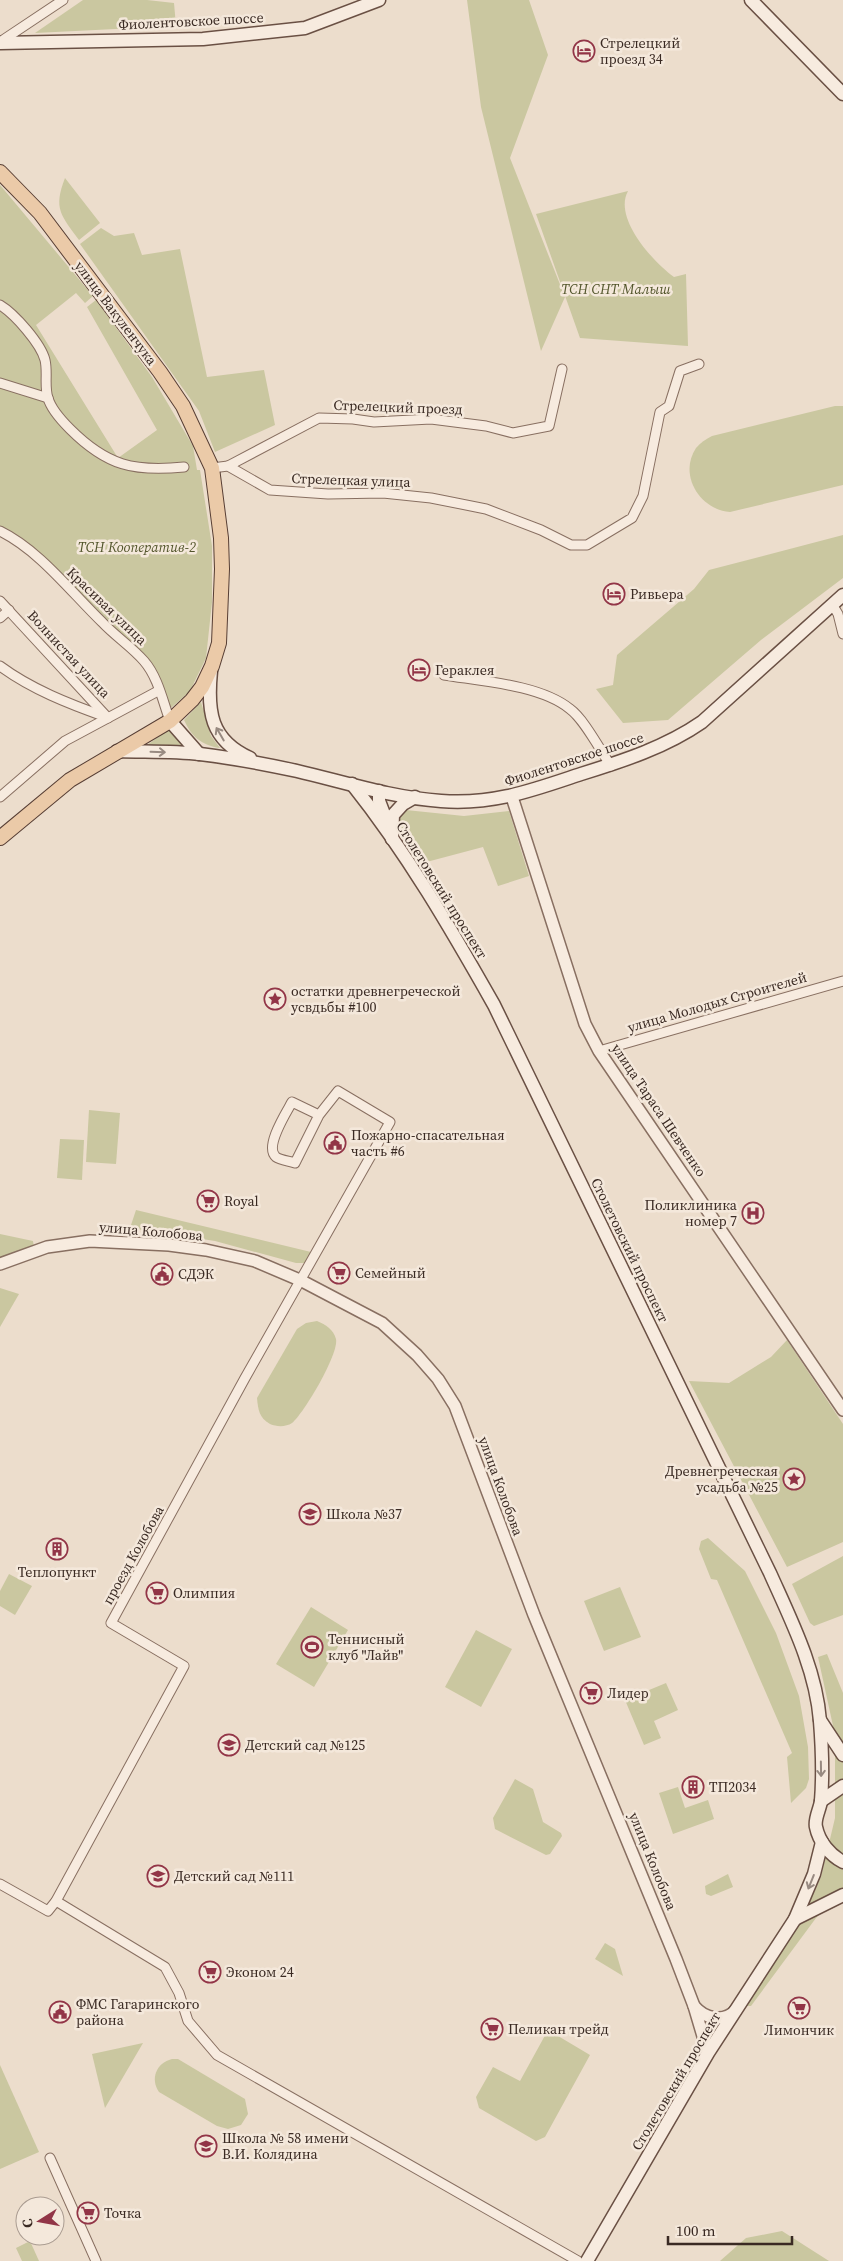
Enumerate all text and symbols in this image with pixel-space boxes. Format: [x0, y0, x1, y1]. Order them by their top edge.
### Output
street label: Фиолентовское шоссе [118, 7, 264, 35]
place label: Стрелецкий проезд 34 [600, 33, 680, 69]
hotel icon: Стрелецкий проезд 34 [572, 39, 596, 63]
street label: улица Вакуленчука [70, 257, 162, 370]
park label: ТСН СНТ Малыш [561, 279, 671, 299]
street label: Стрелецкий проезд [333, 395, 463, 419]
street label: Стрелецкая улица [291, 468, 412, 492]
park label: ТСН Кооператив-2 [78, 537, 196, 557]
street label: Красивая улица [63, 563, 152, 650]
hotel icon: Ривьера [602, 582, 626, 606]
place label: Ривьера [630, 584, 685, 604]
street label: Волнистая улица [23, 606, 116, 703]
hotel icon: Гераклея [407, 658, 431, 682]
place label: Гераклея [435, 660, 494, 680]
one-way arrow [214, 727, 224, 741]
street label: Фиолентовское шоссе [502, 727, 646, 791]
one-way arrow [150, 748, 166, 757]
street label: Столетовский проспект [392, 818, 493, 963]
street label: улица Молодых Строителей [625, 967, 809, 1037]
place label: остатки древнегреческой усвдьбы #100 [291, 981, 461, 1017]
place icon: остатки древнегреческой усвдьбы #100 [263, 987, 287, 1011]
street label: улица Тараса Шевченко [607, 1039, 711, 1181]
place label: Пожарно-спасательная часть #6 [351, 1125, 505, 1161]
public building icon: Пожарно-спасательная часть #6 [323, 1131, 347, 1155]
street label: Столетовский проспект [586, 1174, 674, 1326]
supermarket icon: Royal [196, 1189, 220, 1213]
place label: Royal [224, 1191, 259, 1211]
place label: Поликлиника номер 7 [645, 1195, 738, 1231]
hospital icon: Поликлиника номер 7 [741, 1201, 765, 1225]
street label: улица Колобова [98, 1217, 205, 1246]
supermarket icon: Семейный [327, 1261, 351, 1285]
public building icon: СДЭК [150, 1262, 174, 1286]
place label: Семейный [355, 1263, 426, 1283]
place label: СДЭК [178, 1264, 215, 1284]
street label: улица Колобова [474, 1434, 528, 1539]
place label: Древнегреческая усадьба №25 [665, 1461, 778, 1497]
place icon: Древнегреческая усадьба №25 [782, 1467, 806, 1491]
street label: проезд Колобова [98, 1501, 169, 1608]
school or university icon: Школа №37 [298, 1502, 322, 1526]
place label: Школа №37 [326, 1504, 402, 1524]
building icon: Теплопункт [45, 1537, 69, 1561]
place label: Теплопункт [18, 1562, 97, 1582]
supermarket icon: Олимпия [145, 1581, 169, 1605]
place label: Олимпия [173, 1583, 235, 1603]
place label: Теннисный клуб "Лайв" [328, 1629, 404, 1665]
sports icon: Теннисный клуб "Лайв" [300, 1635, 324, 1659]
supermarket icon: Лидер [579, 1681, 603, 1705]
place label: Лидер [607, 1683, 649, 1703]
school or university icon: Детский сад №125 [217, 1733, 241, 1757]
place label: Детский сад №125 [245, 1735, 365, 1755]
one-way arrow [816, 1760, 826, 1776]
building icon: ТП2034 [681, 1775, 705, 1799]
place label: ТП2034 [709, 1777, 756, 1797]
street label: улица Колобова [624, 1809, 682, 1914]
school or university icon: Детский сад №111 [146, 1864, 170, 1888]
place label: Детский сад №111 [174, 1866, 294, 1886]
one-way arrow [806, 1874, 815, 1889]
supermarket icon: Эконом 24 [198, 1960, 222, 1984]
place label: Эконом 24 [226, 1962, 294, 1982]
place label: ФМС Гагаринского района [76, 1994, 200, 2030]
supermarket icon: Лимончик [787, 1996, 811, 2020]
public building icon: ФМС Гагаринского района [48, 2000, 72, 2024]
street label: Столетовский проспект [627, 2007, 726, 2154]
supermarket icon: Пеликан трейд [480, 2017, 504, 2041]
place label: Пеликан трейд [508, 2019, 609, 2039]
place label: Лимончик [764, 2020, 834, 2040]
place label: Школа № 58 имени В.И. Колядина [222, 2128, 349, 2164]
school or university icon: Школа № 58 имени В.И. Колядина [194, 2134, 218, 2158]
north arrow [15, 2196, 65, 2246]
supermarket icon: Точка [76, 2201, 100, 2225]
place label: Точка [104, 2203, 142, 2223]
scale bar [668, 2214, 792, 2246]
text: С [17, 2217, 38, 2230]
text: 100 m [676, 2220, 716, 2241]

